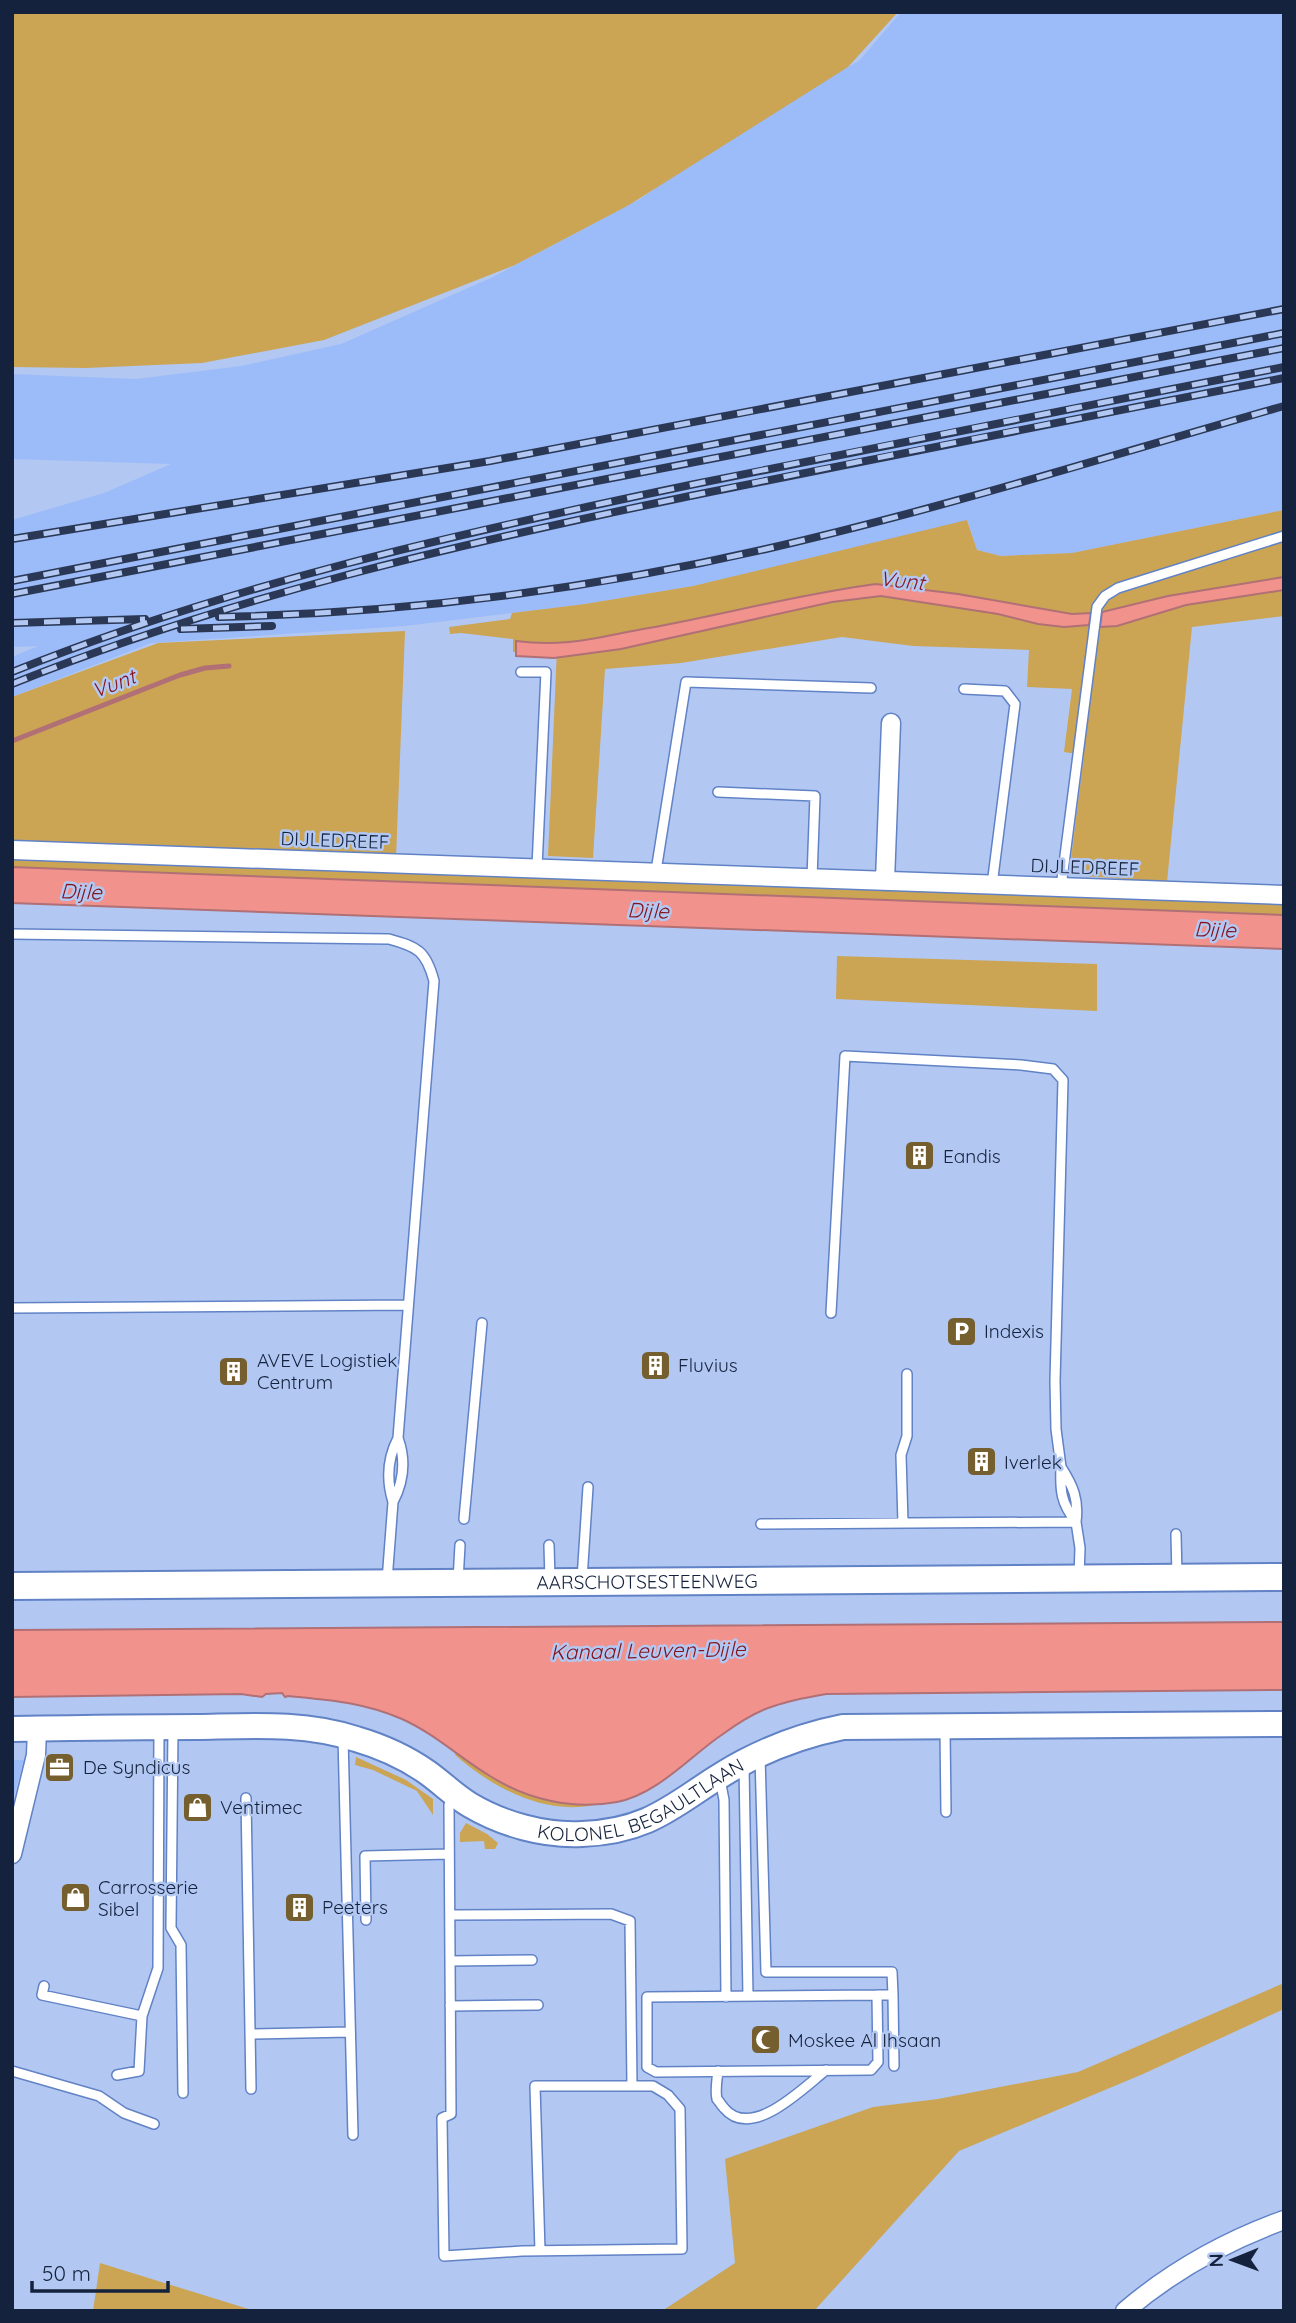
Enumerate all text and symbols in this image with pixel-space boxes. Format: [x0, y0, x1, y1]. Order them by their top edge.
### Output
water label: Vunt [878, 565, 929, 596]
water label: Vunt [88, 662, 142, 703]
street label: DIJLEDREEF [280, 826, 390, 854]
street label: DIJLEDREEF [1030, 853, 1140, 881]
water label: Dijle [60, 877, 103, 905]
water label: Dijle [627, 896, 670, 924]
water label: Dijle [1194, 915, 1237, 943]
building icon: Eandis [903, 1139, 937, 1173]
place label: Eandis [943, 1144, 1001, 1168]
parking icon: Indexis [944, 1314, 978, 1348]
place label: Indexis [984, 1319, 1044, 1343]
place label: AVEVE Logistiek Centrum [257, 1348, 397, 1394]
building icon: Fluvius [638, 1348, 672, 1382]
place label: Fluvius [678, 1353, 738, 1377]
building icon: AVEVE Logistiek Centrum [217, 1354, 251, 1388]
building icon: Iverlek [964, 1445, 998, 1479]
place label: Iverlek [1004, 1450, 1062, 1474]
street label: AARSCHOTSESTEENWEG [536, 1569, 758, 1594]
water label: Kanaal Leuven-Dijle [550, 1635, 747, 1665]
office icon: De Syndicus [43, 1750, 77, 1784]
street label: KOLONEL BEGAULTLAAN [536, 1753, 748, 1846]
place label: De Syndicus [83, 1755, 190, 1779]
shop icon: Ventimec [180, 1790, 214, 1824]
place label: Ventimec [220, 1795, 302, 1819]
place label: Carrosserie Sibel [98, 1875, 198, 1921]
shop icon: Carrosserie Sibel [58, 1881, 92, 1915]
building icon: Peeters [282, 1890, 316, 1924]
place label: Peeters [322, 1895, 388, 1919]
mosque icon: Moskee Al Ihsaan [748, 2023, 782, 2057]
place label: Moskee Al Ihsaan [788, 2028, 941, 2052]
north arrow [1198, 2225, 1268, 2295]
scale bar [32, 2250, 168, 2294]
text: N [1204, 2253, 1228, 2267]
text: 50 m [42, 2260, 91, 2286]

